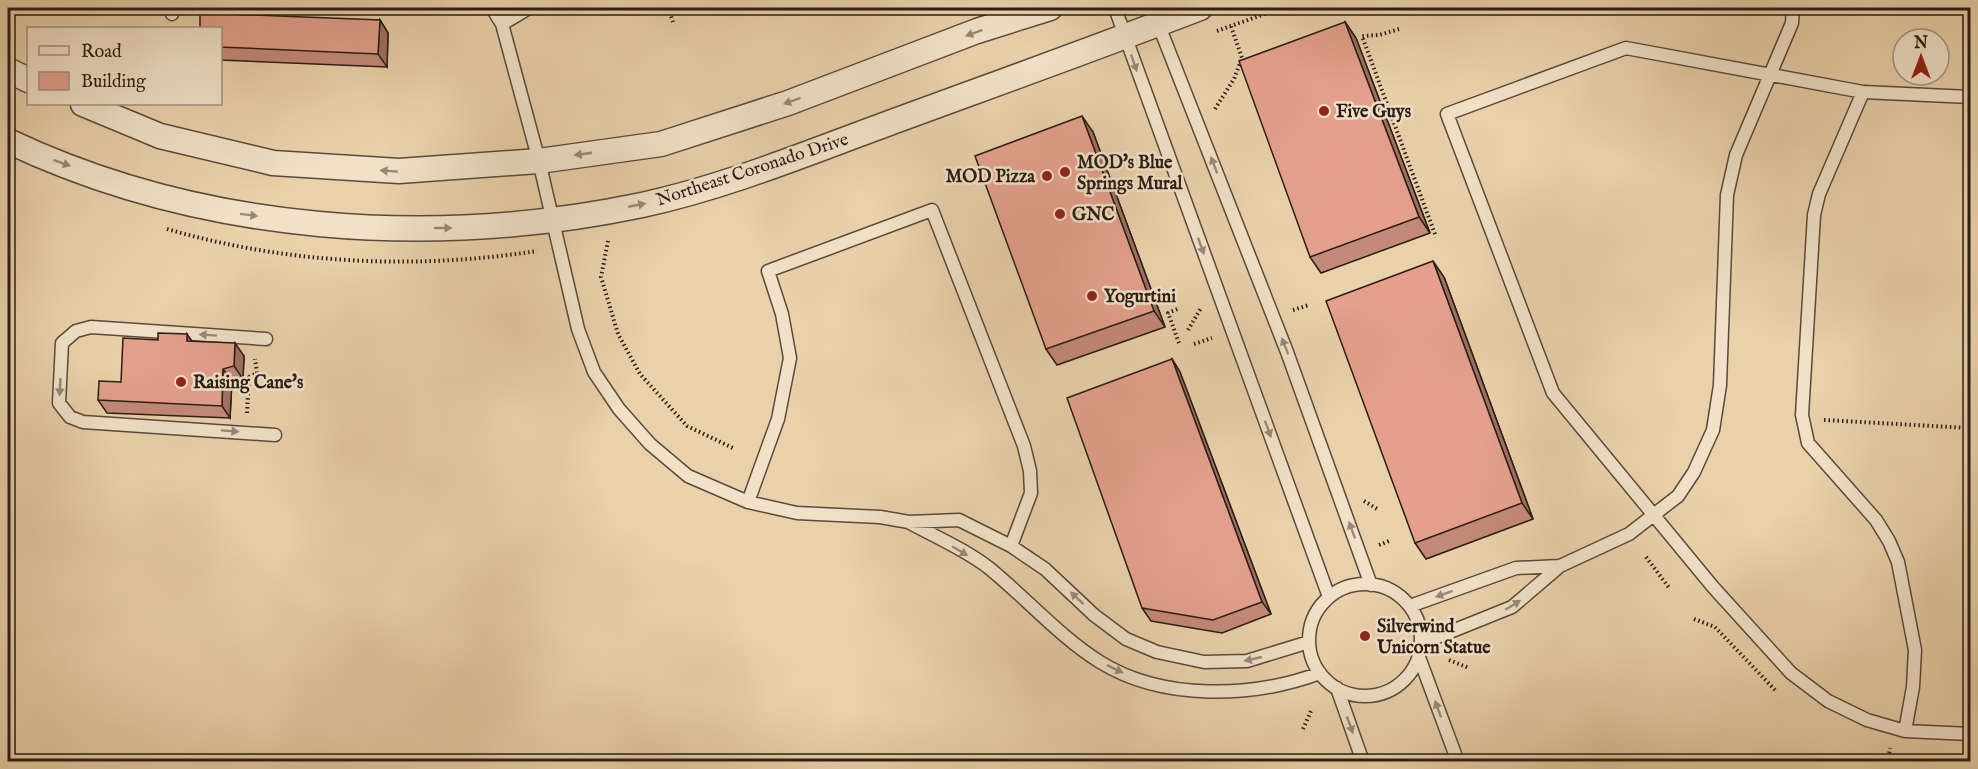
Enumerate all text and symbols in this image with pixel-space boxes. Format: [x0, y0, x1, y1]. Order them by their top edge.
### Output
legend [27, 27, 222, 105]
north arrow [1891, 27, 1951, 87]
one-way arrow [965, 28, 983, 38]
text: N [1913, 34, 1928, 54]
text: Road [81, 41, 122, 64]
one-way arrow [1130, 54, 1140, 72]
text: Building [81, 71, 146, 94]
one-way arrow [783, 97, 801, 107]
place label: Five Guys [1336, 101, 1412, 124]
marker: Five Guys [1317, 104, 1331, 118]
street label: Northeast Coronado Drive [653, 128, 852, 212]
one-way arrow [574, 150, 593, 159]
place label: MOD's Blue Springs Mural [1077, 152, 1183, 196]
one-way arrow [1208, 156, 1218, 174]
one-way arrow [53, 158, 71, 168]
marker: MOD's Blue Springs Mural [1058, 165, 1072, 179]
one-way arrow [380, 166, 399, 175]
place label: MOD Pizza [945, 166, 1036, 189]
marker: MOD Pizza [1040, 169, 1054, 183]
one-way arrow [627, 200, 646, 209]
place label: GNC [1072, 204, 1115, 227]
marker: GNC [1053, 207, 1067, 221]
one-way arrow [240, 210, 259, 219]
one-way arrow [434, 223, 453, 232]
one-way arrow [1197, 237, 1206, 255]
place label: Yogurtini [1104, 286, 1176, 309]
marker: Yogurtini [1085, 289, 1099, 303]
one-way arrow [198, 330, 217, 340]
one-way arrow [1280, 337, 1289, 355]
place label: Raising Cane's [193, 372, 304, 395]
marker: Raising Cane's [174, 375, 188, 389]
one-way arrow [55, 378, 64, 397]
one-way arrow [1263, 420, 1273, 438]
one-way arrow [221, 427, 240, 436]
one-way arrow [1346, 520, 1356, 538]
one-way arrow [952, 546, 968, 557]
one-way arrow [1434, 590, 1452, 600]
one-way arrow [1069, 591, 1084, 605]
one-way arrow [1504, 599, 1521, 610]
place label: Silverwind Unicorn Statue [1376, 616, 1491, 660]
marker: Silverwind Unicorn Statue [1358, 629, 1372, 643]
one-way arrow [1244, 654, 1262, 664]
one-way arrow [1106, 665, 1123, 674]
one-way arrow [1433, 700, 1443, 718]
one-way arrow [1345, 716, 1355, 734]

